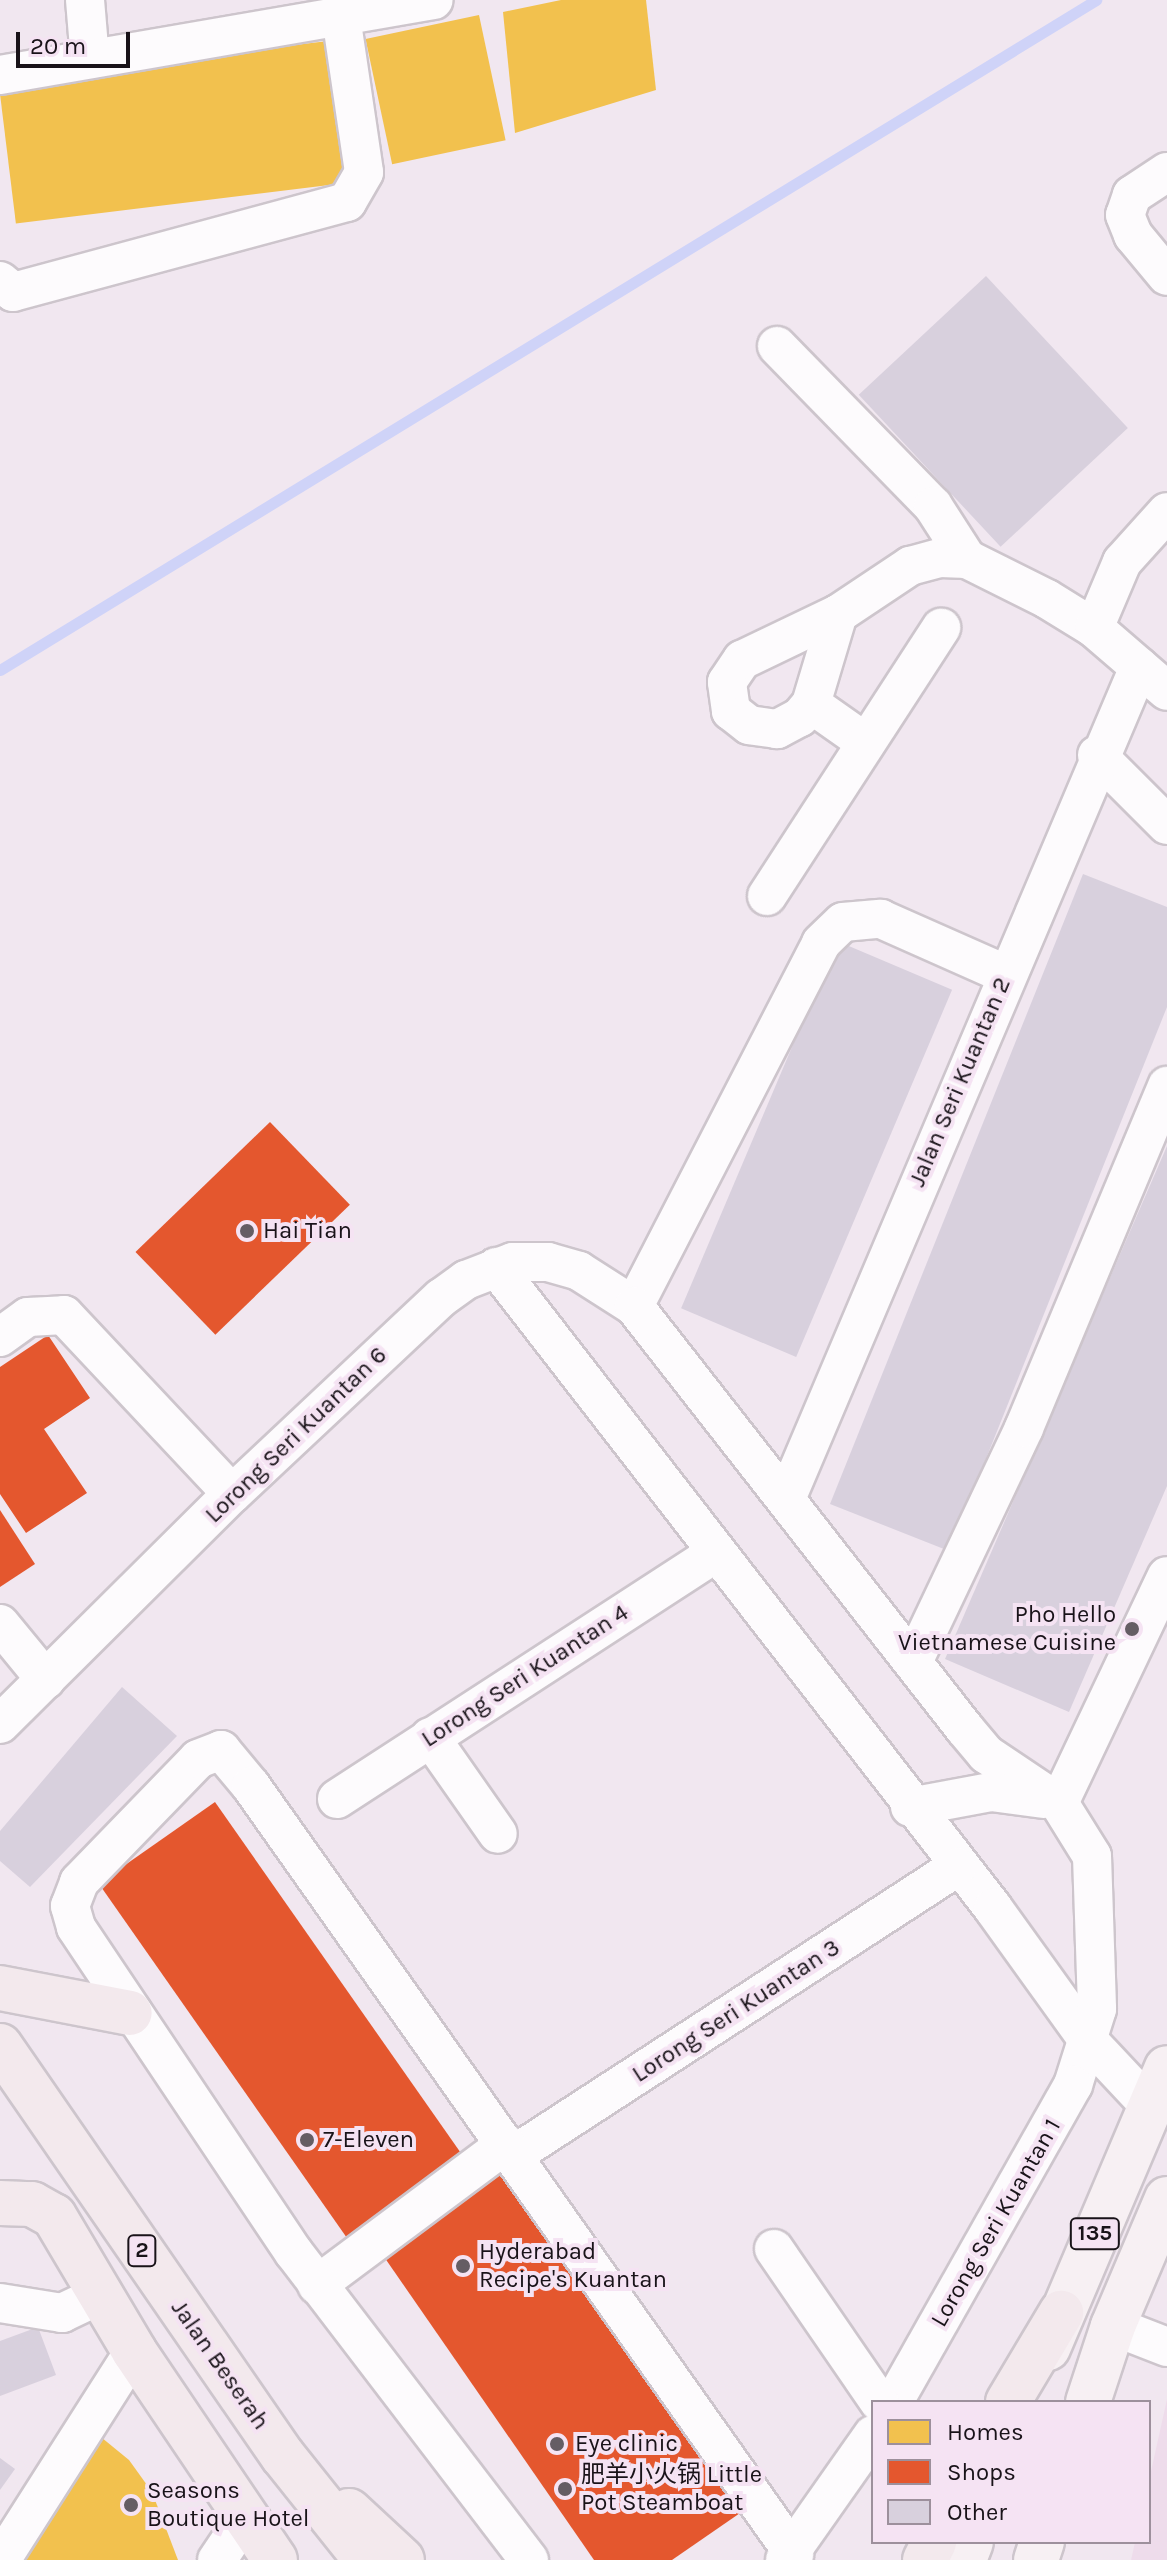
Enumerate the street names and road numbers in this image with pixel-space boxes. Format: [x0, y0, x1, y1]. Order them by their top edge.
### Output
street label: Jalan Seri Kuantan 2 [903, 973, 1017, 1191]
street label: Lorong Seri Kuantan 6 [199, 1341, 393, 1529]
street label: Lorong Seri Kuantan 4 [416, 1598, 634, 1754]
street label: Lorong Seri Kuantan 3 [627, 1933, 845, 2089]
street label: Lorong Seri Kuantan 1 [925, 2114, 1067, 2332]
road number: 135 [1069, 2216, 1121, 2252]
road number: 2 [126, 2233, 158, 2269]
street label: Jalan Beserah [165, 2295, 275, 2435]

